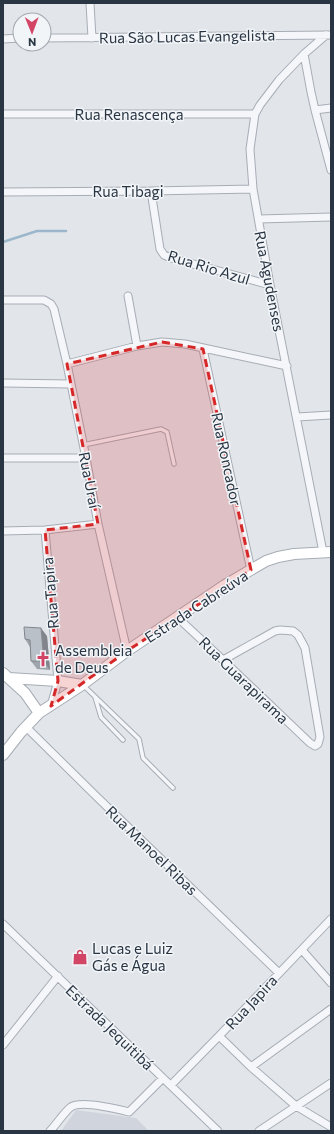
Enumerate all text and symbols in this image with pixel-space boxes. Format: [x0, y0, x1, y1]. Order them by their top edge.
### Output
north arrow [12, 12, 52, 52]
street label: Rua São Lucas Evangelista [99, 25, 275, 47]
text: N [28, 36, 36, 49]
street label: Rua Renascença [75, 105, 184, 123]
street label: Rua Tibagi [92, 182, 164, 200]
street label: Rua Agudenses [251, 229, 289, 333]
street label: Rua Rio Azul [166, 246, 252, 288]
street label: Rua Roncador [208, 411, 246, 507]
street label: Rua Uraí [76, 450, 105, 511]
street label: Rua Tapira [38, 557, 62, 629]
street label: Estrada Cabreúva [141, 566, 251, 646]
street label: Rua Guarapirama [196, 633, 292, 727]
place label: Assembleia de Deus [55, 641, 132, 676]
church icon: Assembleia de Deus [34, 650, 52, 668]
street label: Rua Manoel Ribas [102, 802, 202, 899]
place label: Lucas e Luiz Gás e Água [92, 939, 173, 974]
shop icon: Lucas e Luiz Gás e Água [71, 948, 89, 966]
street label: Rua Japira [221, 971, 281, 1033]
street label: Estrada Jequitibá [62, 981, 158, 1073]

